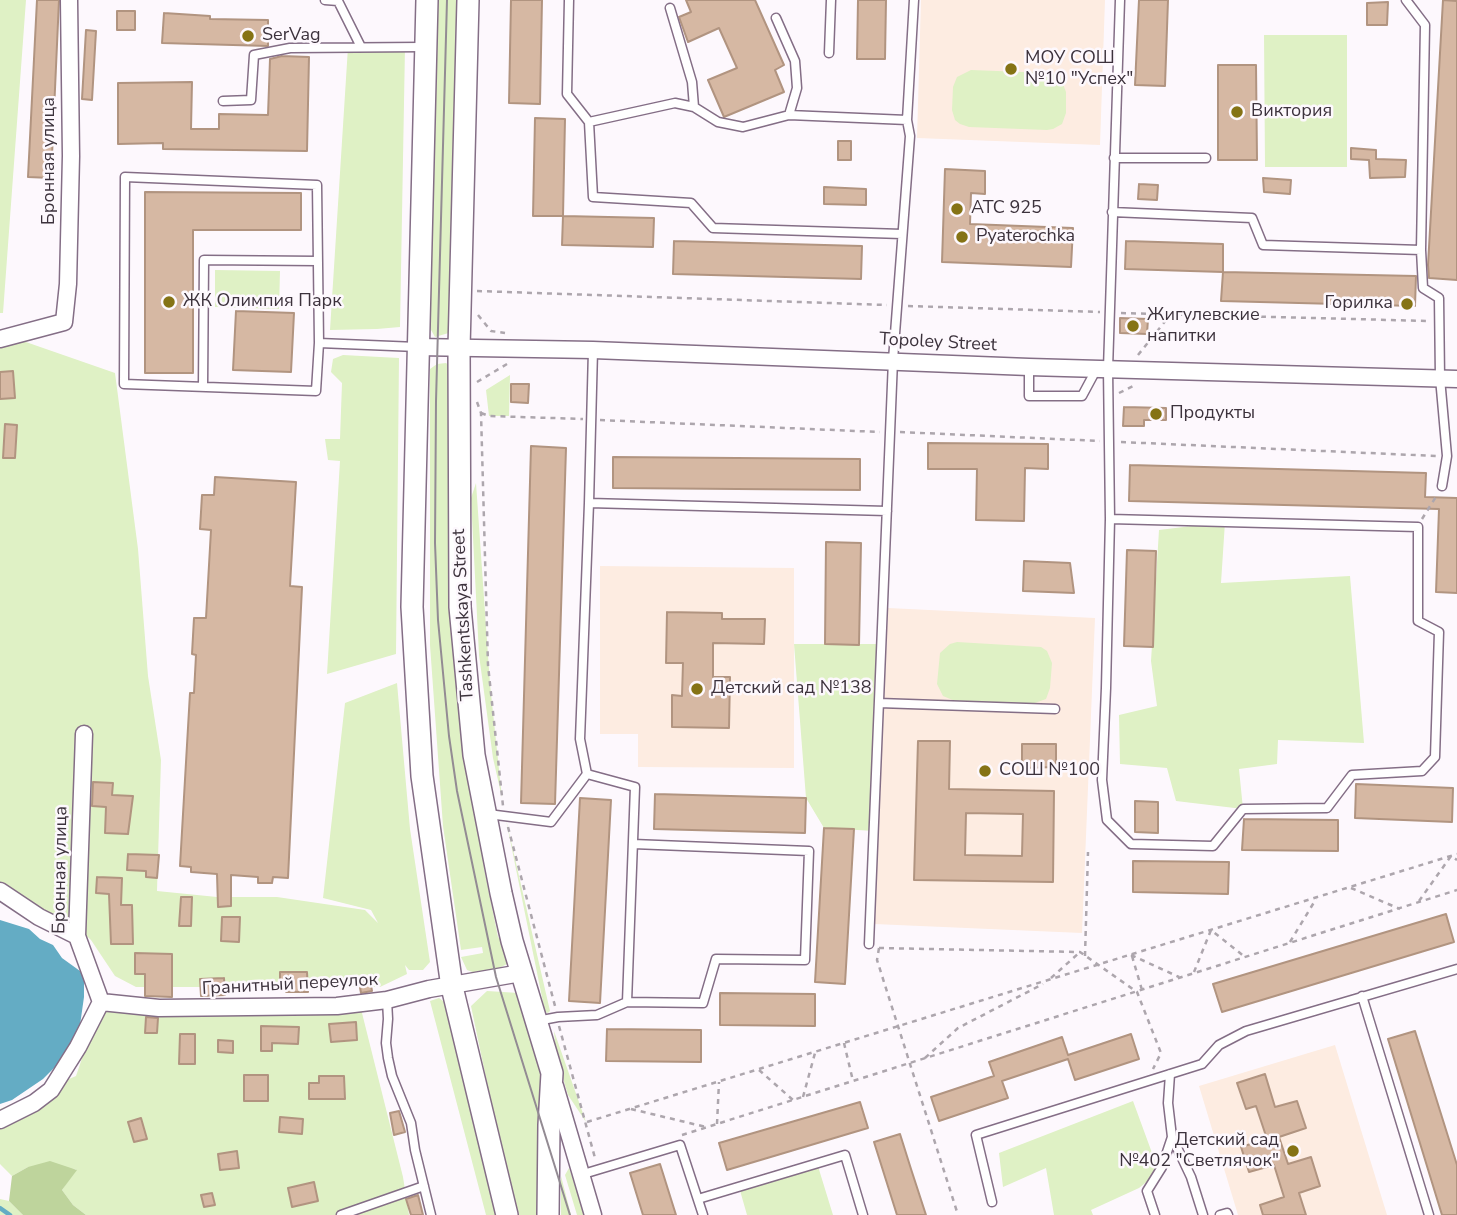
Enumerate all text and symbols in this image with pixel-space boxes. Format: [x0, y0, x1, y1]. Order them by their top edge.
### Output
place label: SerVag [262, 25, 321, 47]
marker: SerVag [240, 28, 256, 44]
place label: МОУ СОШ №10 "Успех" [1025, 48, 1133, 90]
marker: МОУ СОШ №10 "Успех" [1003, 61, 1019, 77]
street label: Бронная улица [39, 97, 61, 225]
place label: Виктория [1251, 101, 1332, 123]
marker: Виктория [1229, 104, 1245, 120]
place label: АТС 925 [971, 198, 1042, 220]
marker: АТС 925 [949, 201, 965, 217]
place label: Pyaterochka [976, 226, 1075, 248]
marker: Pyaterochka [954, 229, 970, 245]
place label: ЖК Олимпия Парк [183, 291, 342, 313]
place label: Горилка [1325, 293, 1393, 315]
marker: ЖК Олимпия Парк [161, 294, 177, 310]
marker: Горилка [1399, 296, 1415, 312]
place label: Жигулевские напитки [1147, 305, 1260, 348]
marker: Жигулевские напитки [1125, 318, 1141, 334]
street label: Topoley Street [879, 329, 997, 357]
place label: Продукты [1170, 403, 1255, 425]
marker: Продукты [1148, 406, 1164, 422]
street label: Tashkentskaya Street [449, 528, 479, 702]
place label: Детский сад №138 [711, 678, 872, 700]
marker: Детский сад №138 [689, 681, 705, 697]
place label: СОШ №100 [999, 760, 1100, 782]
marker: СОШ №100 [977, 763, 993, 779]
street label: Бронная улица [49, 806, 73, 934]
street label: Гранитный переулок [202, 970, 378, 1000]
place label: Детский сад №402 "Светлячок" [1119, 1130, 1279, 1172]
marker: Детский сад №402 "Светлячок" [1285, 1143, 1301, 1159]

